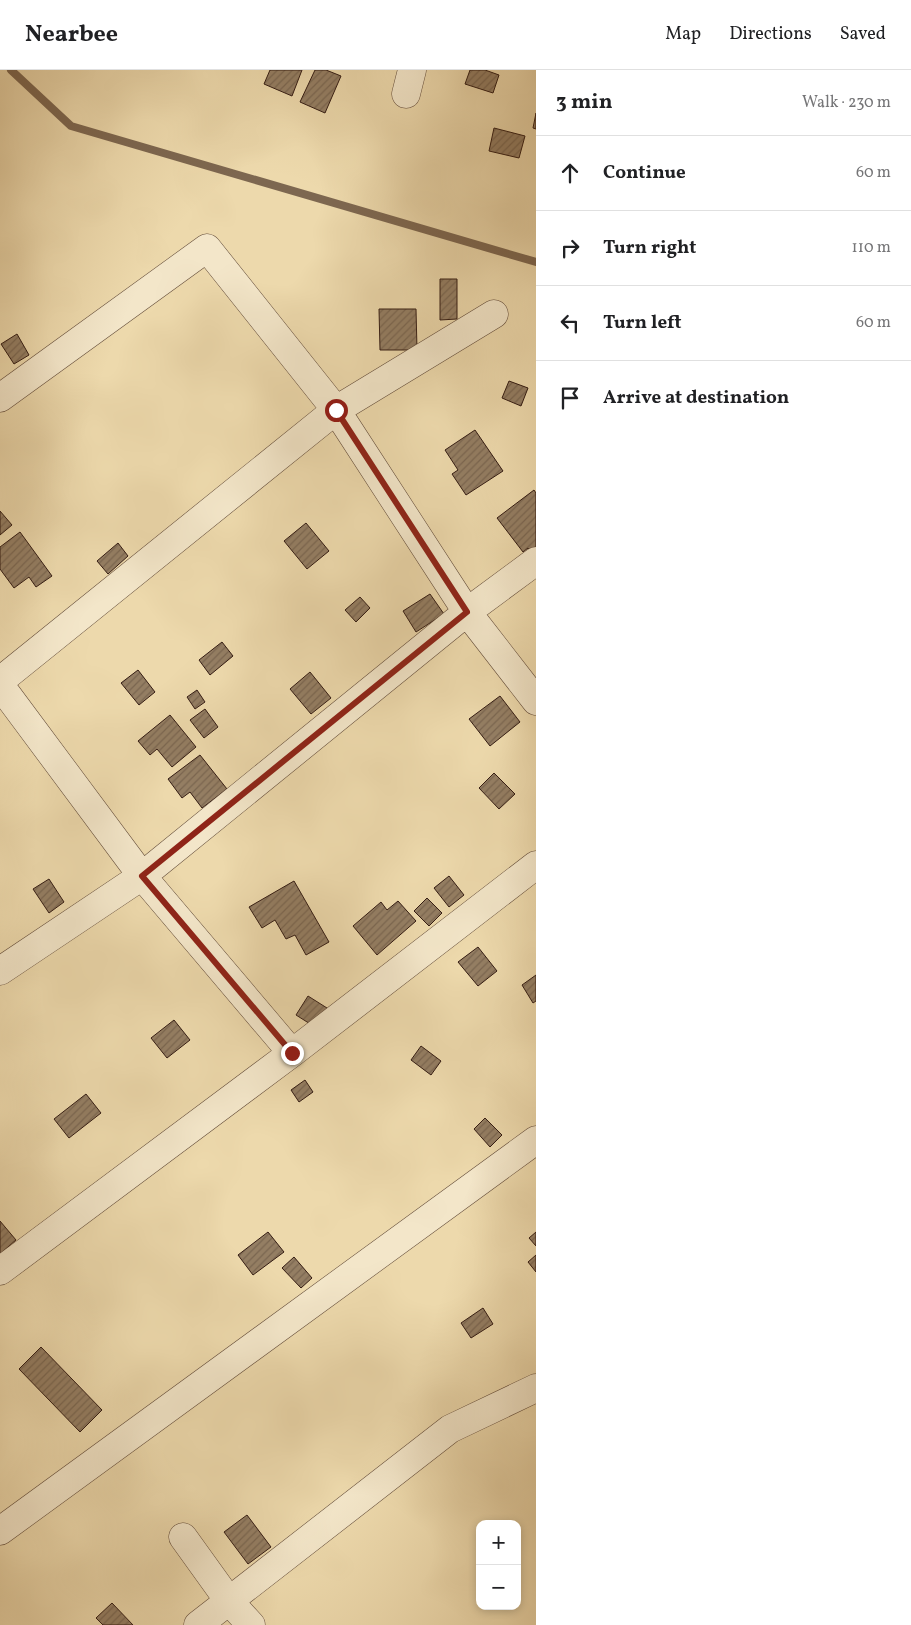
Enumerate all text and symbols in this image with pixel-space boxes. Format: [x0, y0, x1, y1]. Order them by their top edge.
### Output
text: Nearbee [25, 18, 118, 52]
text: Map [665, 22, 701, 47]
text: Directions [729, 22, 812, 47]
text: Saved [840, 22, 886, 47]
text: 3 min [556, 88, 612, 117]
text: Walk · 230 m [802, 92, 891, 114]
icon: ahead [556, 159, 584, 187]
text: Continue [603, 160, 686, 186]
text: 60 m [856, 162, 891, 184]
icon: right [556, 234, 584, 262]
text: Turn right [603, 235, 696, 261]
text: 110 m [852, 237, 891, 259]
icon: left [556, 309, 584, 337]
text: Turn left [603, 310, 682, 336]
text: 60 m [856, 312, 891, 334]
icon: arrive [556, 384, 584, 412]
text: Arrive at destination [603, 385, 789, 411]
route start [325, 399, 348, 422]
route end [281, 1042, 304, 1065]
map controls [476, 1520, 521, 1610]
button: + [476, 1520, 521, 1565]
button: − [476, 1565, 521, 1610]

